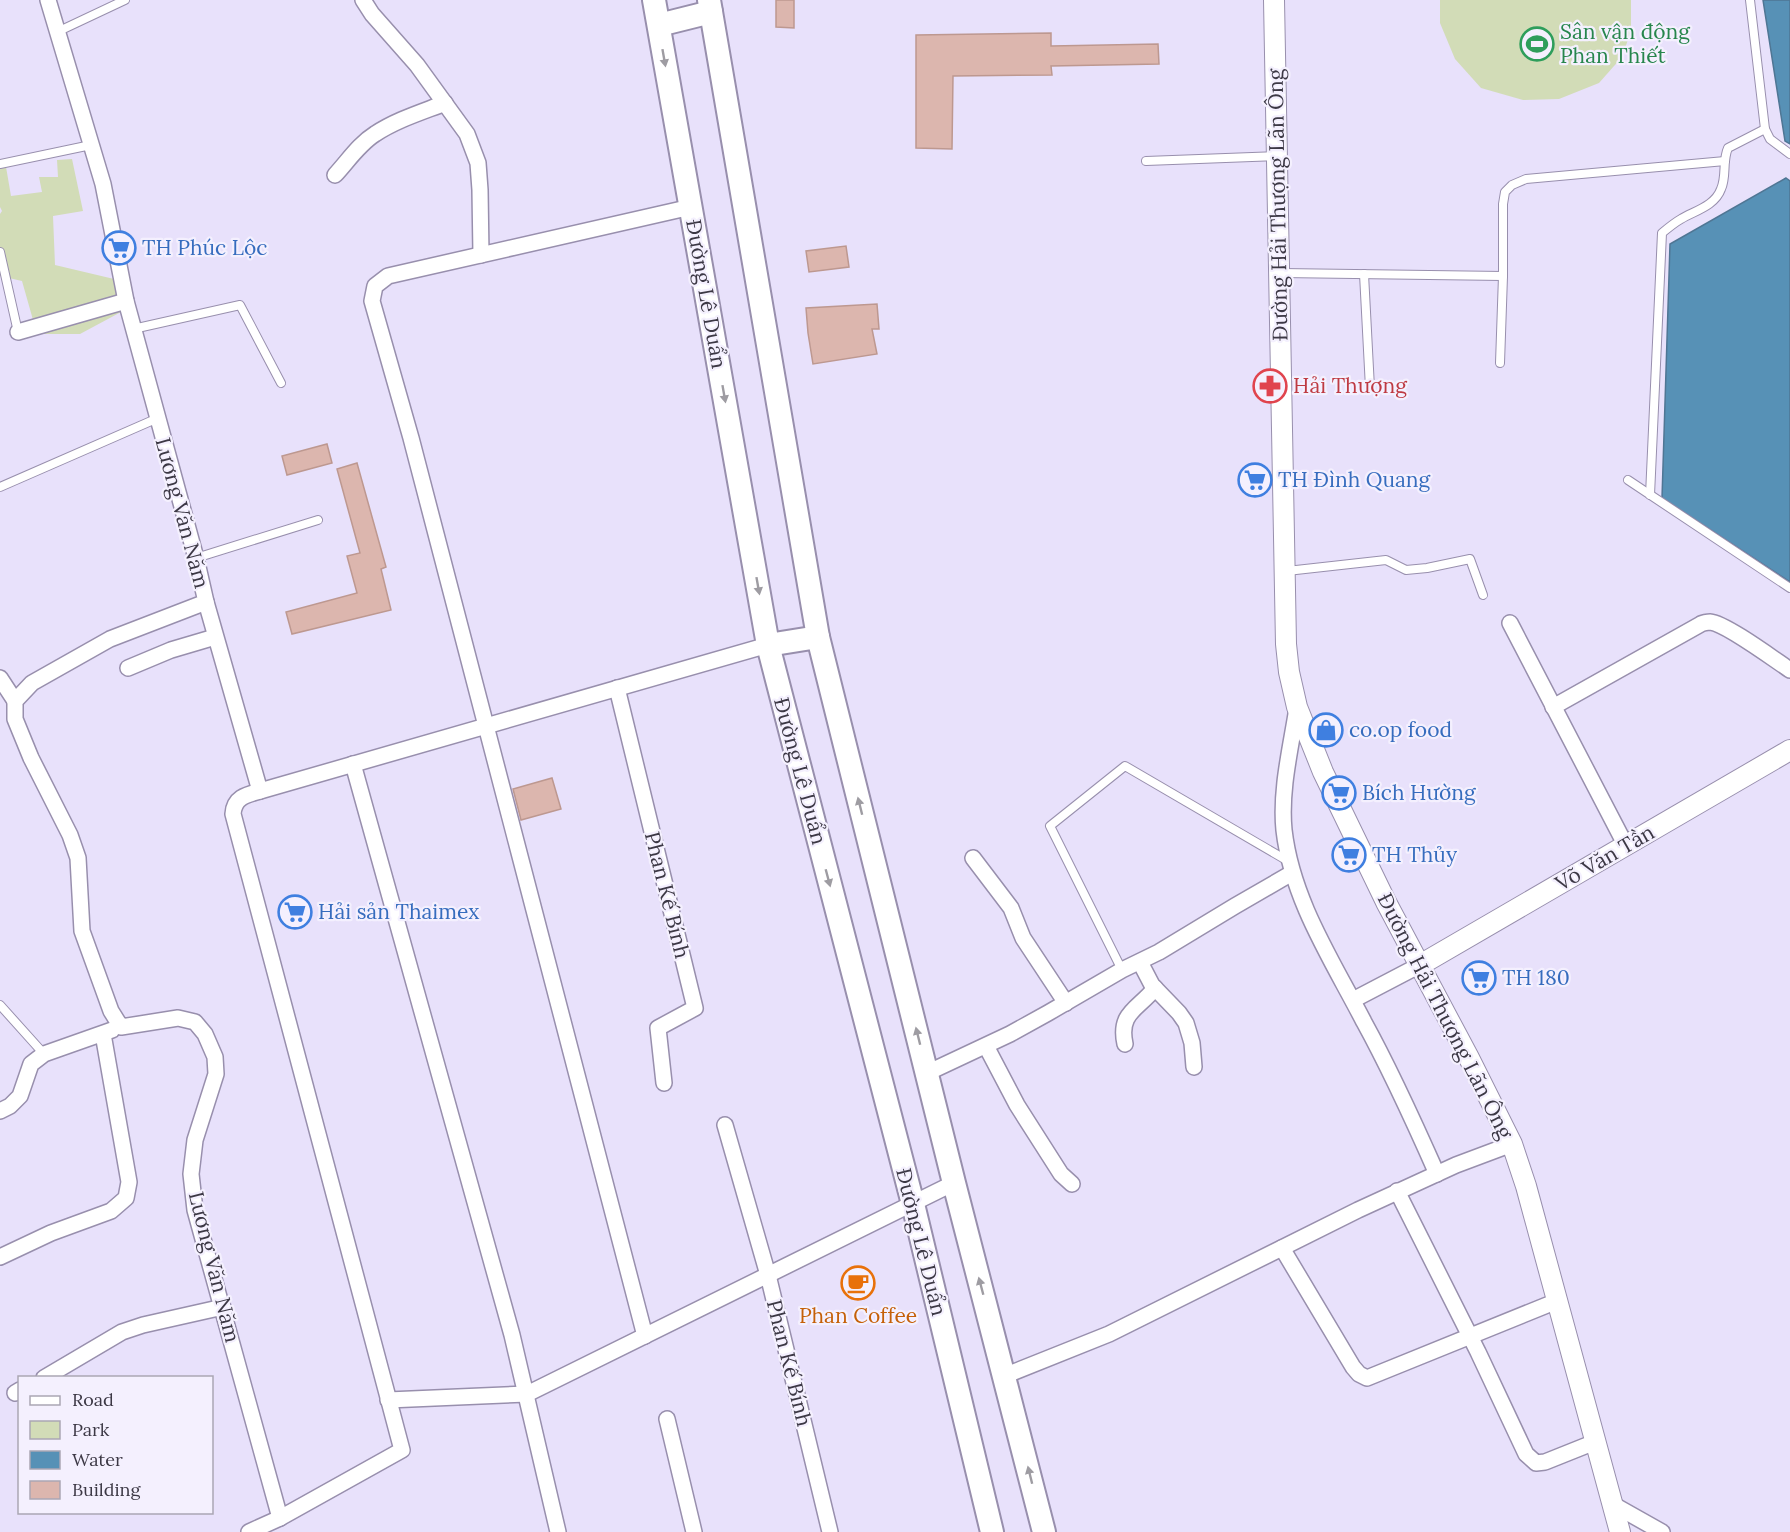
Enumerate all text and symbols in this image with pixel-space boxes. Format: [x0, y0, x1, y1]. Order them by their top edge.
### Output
place label: Sân vận động Phan Thiết [1560, 18, 1690, 69]
sports icon: Sân vận động Phan Thiết [1519, 26, 1555, 62]
one-way arrow [660, 48, 669, 67]
street label: Đường Hải Thượng Lãn Ông [1262, 68, 1293, 341]
street label: Đường Lê Duẩn [680, 217, 733, 371]
supermarket icon: TH Phúc Lộc [101, 230, 137, 266]
place label: TH Phúc Lộc [142, 234, 267, 261]
pharmacy icon: Hải Thượng [1252, 368, 1288, 404]
place label: Hải Thượng [1293, 372, 1407, 399]
one-way arrow [720, 385, 729, 404]
street label: Lương Văn Năm [149, 435, 216, 591]
supermarket icon: TH Đình Quang [1237, 462, 1273, 498]
place label: TH Đình Quang [1278, 466, 1431, 493]
one-way arrow [753, 577, 762, 596]
street label: Đường Lê Duẩn [768, 694, 833, 848]
shop icon: co.op food [1308, 712, 1344, 748]
place label: co.op food [1349, 716, 1452, 743]
supermarket icon: Bích Hường [1321, 775, 1357, 811]
place label: Bích Hường [1362, 779, 1476, 806]
one-way arrow [855, 797, 865, 816]
street label: Võ Văn Tần [1549, 818, 1659, 897]
street label: Phan Kế Bính [639, 829, 696, 961]
supermarket icon: TH Thủy [1331, 837, 1367, 873]
place label: TH Thủy [1372, 841, 1457, 868]
one-way arrow [824, 869, 834, 887]
street label: Đường Hải Thượng Lãn Ông [1372, 888, 1519, 1144]
supermarket icon: Hải sản Thaimex [277, 894, 313, 930]
place label: Hải sản Thaimex [318, 898, 479, 925]
supermarket icon: TH 180 [1461, 960, 1497, 996]
place label: TH 180 [1502, 964, 1570, 991]
one-way arrow [912, 1027, 922, 1046]
street label: Đường Lê Duẩn [890, 1165, 953, 1319]
street label: Lương Văn Năm [183, 1189, 246, 1345]
cafe icon: Phan Coffee [840, 1265, 876, 1301]
one-way arrow [976, 1277, 985, 1295]
street label: Phan Kế Bính [761, 1297, 818, 1429]
place label: Phan Coffee [799, 1302, 917, 1329]
legend [18, 1376, 213, 1514]
text: Road [72, 1388, 114, 1411]
text: Park [72, 1418, 110, 1441]
text: Water [72, 1448, 123, 1471]
one-way arrow [1024, 1466, 1034, 1484]
text: Building [72, 1478, 142, 1501]

